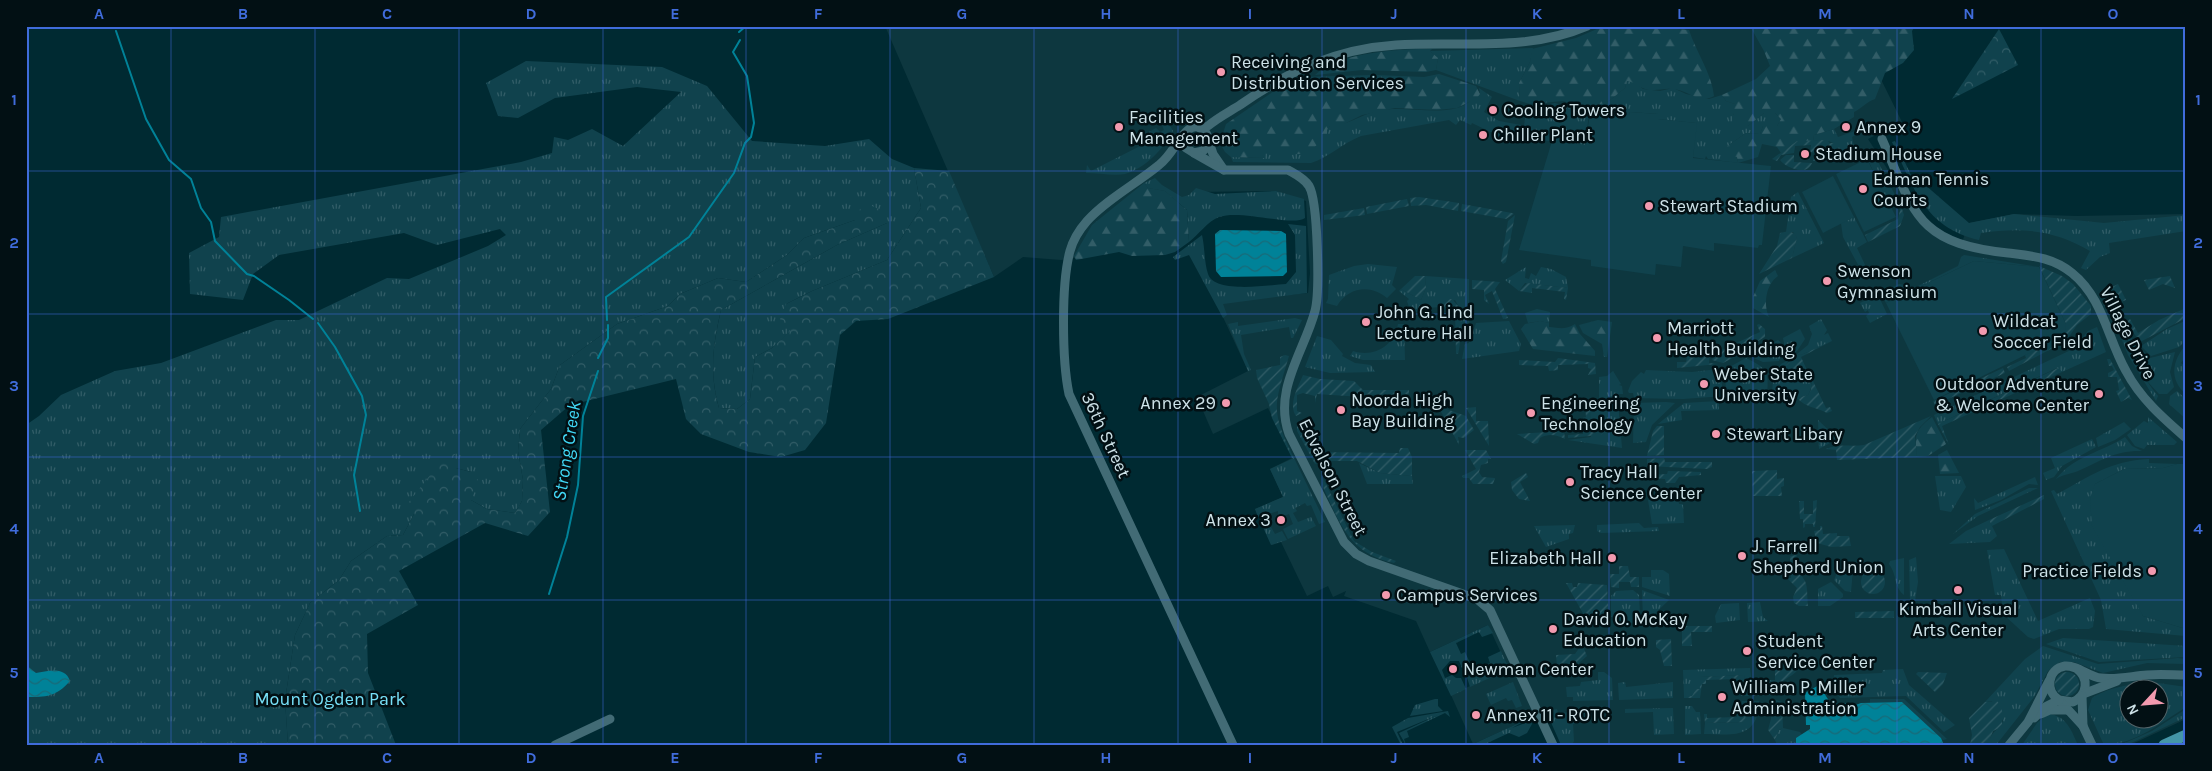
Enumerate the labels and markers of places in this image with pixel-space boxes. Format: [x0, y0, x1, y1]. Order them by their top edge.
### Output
place label: Receiving and Distribution Services [1231, 51, 1404, 94]
marker: Receiving and Distribution Services [1215, 66, 1227, 78]
place label: Cooling Towers [1503, 99, 1625, 121]
marker: Cooling Towers [1487, 104, 1499, 116]
place label: Facilities Management [1129, 106, 1238, 149]
place label: Annex 9 [1856, 116, 1921, 138]
marker: Facilities Management [1113, 121, 1125, 133]
marker: Annex 9 [1840, 121, 1852, 133]
place label: Chiller Plant [1493, 124, 1593, 146]
marker: Chiller Plant [1477, 129, 1489, 141]
place label: Stadium House [1815, 143, 1942, 165]
marker: Stadium House [1799, 148, 1811, 160]
place label: Edman Tennis Courts [1873, 168, 1989, 211]
marker: Edman Tennis Courts [1857, 183, 1869, 195]
place label: Stewart Stadium [1659, 195, 1798, 217]
marker: Stewart Stadium [1643, 200, 1655, 212]
place label: Swenson Gymnasium [1837, 260, 1937, 303]
marker: Swenson Gymnasium [1821, 275, 1833, 287]
place label: John G. Lind Lecture Hall [1376, 301, 1474, 344]
place label: Wildcat Soccer Field [1993, 310, 2092, 353]
marker: John G. Lind Lecture Hall [1360, 316, 1372, 328]
place label: Marriott Health Building [1667, 317, 1795, 360]
marker: Wildcat Soccer Field [1977, 325, 1989, 337]
marker: Marriott Health Building [1651, 332, 1663, 344]
place label: Weber State University [1714, 363, 1813, 406]
place label: Outdoor Adventure & Welcome Center [1935, 373, 2089, 416]
marker: Weber State University [1698, 378, 1710, 390]
marker: Outdoor Adventure & Welcome Center [2093, 388, 2105, 400]
place label: Noorda High Bay Building [1351, 389, 1454, 432]
place label: Annex 29 [1140, 392, 1216, 414]
place label: Engineering Technology [1541, 392, 1640, 435]
marker: Annex 29 [1220, 397, 1232, 409]
marker: Noorda High Bay Building [1335, 404, 1347, 416]
marker: Engineering Technology [1525, 407, 1537, 419]
place label: Stewart Libary [1726, 423, 1843, 445]
marker: Stewart Libary [1710, 428, 1722, 440]
place label: Tracy Hall Science Center [1580, 461, 1703, 504]
marker: Tracy Hall Science Center [1564, 476, 1576, 488]
place label: Annex 3 [1206, 509, 1271, 531]
marker: Annex 3 [1275, 514, 1287, 526]
place label: J. Farrell Shepherd Union [1752, 535, 1884, 578]
place label: Elizabeth Hall [1489, 547, 1602, 569]
marker: J. Farrell Shepherd Union [1736, 550, 1748, 562]
marker: Elizabeth Hall [1606, 552, 1618, 564]
place label: Practice Fields [2022, 560, 2142, 582]
marker: Practice Fields [2146, 565, 2158, 577]
place label: Campus Services [1396, 584, 1538, 606]
marker: Kimball Visual Arts Center [1952, 584, 1964, 596]
marker: Campus Services [1380, 589, 1392, 601]
place label: Kimball Visual Arts Center [1899, 598, 2017, 641]
place label: David O. McKay Education [1563, 608, 1688, 651]
marker: David O. McKay Education [1547, 623, 1559, 635]
place label: Student Service Center [1757, 630, 1875, 673]
marker: Student Service Center [1741, 645, 1753, 657]
place label: Newman Center [1463, 658, 1594, 680]
marker: Newman Center [1447, 663, 1459, 675]
place label: William P. Miller Administration [1732, 676, 1864, 719]
marker: William P. Miller Administration [1716, 691, 1728, 703]
place label: Annex 11 - ROTC [1486, 704, 1610, 726]
marker: Annex 11 - ROTC [1470, 709, 1482, 721]

